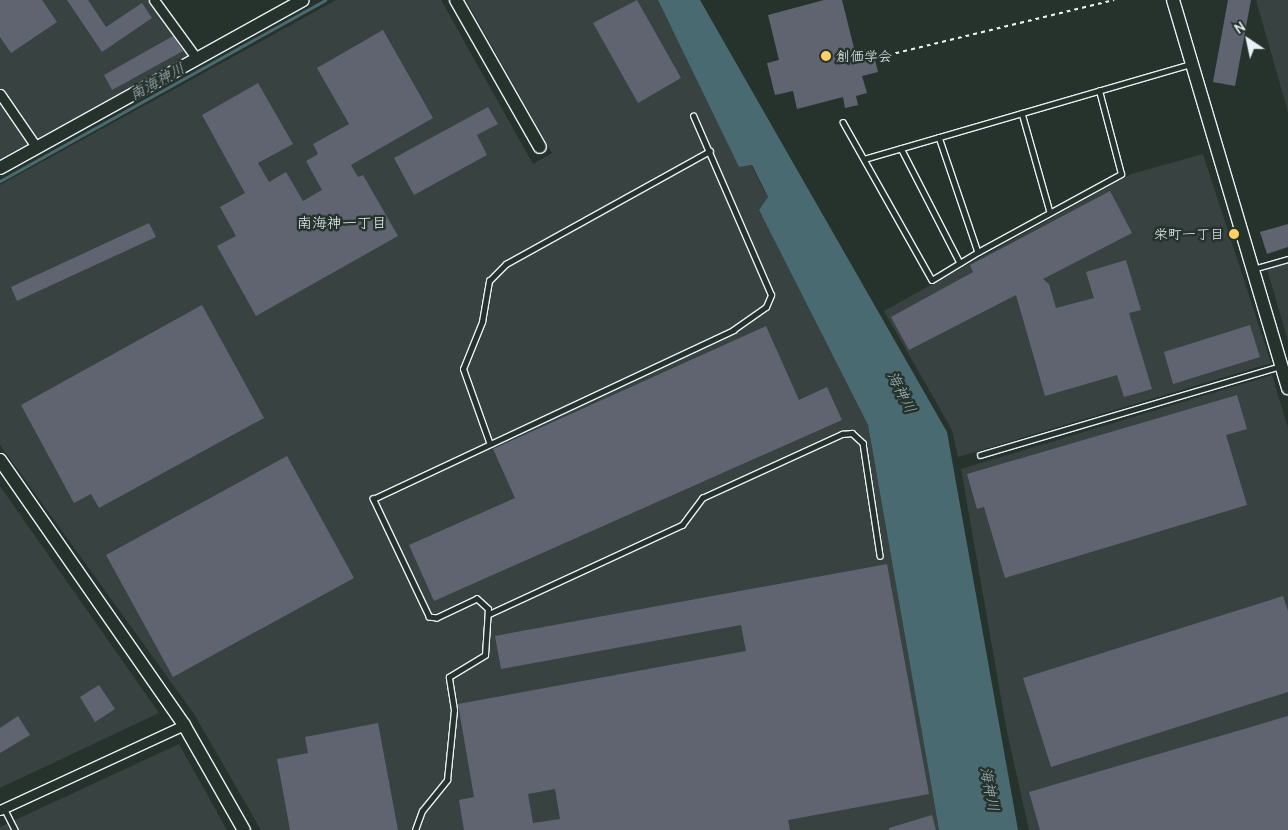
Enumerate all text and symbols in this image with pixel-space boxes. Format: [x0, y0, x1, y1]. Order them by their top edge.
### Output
north arrow [1223, 15, 1273, 65]
text: N [1231, 17, 1249, 38]
place label: 創価学会 [836, 48, 892, 64]
marker: 創価学会 [820, 50, 832, 62]
water label: 南海神川 [126, 59, 188, 103]
district label: 南海神一丁目 [297, 214, 387, 232]
place label: 栄町一丁目 [1154, 226, 1224, 242]
marker: 栄町一丁目 [1228, 228, 1240, 240]
water label: 海神川 [884, 368, 920, 416]
water label: 海神川 [977, 765, 1003, 813]

